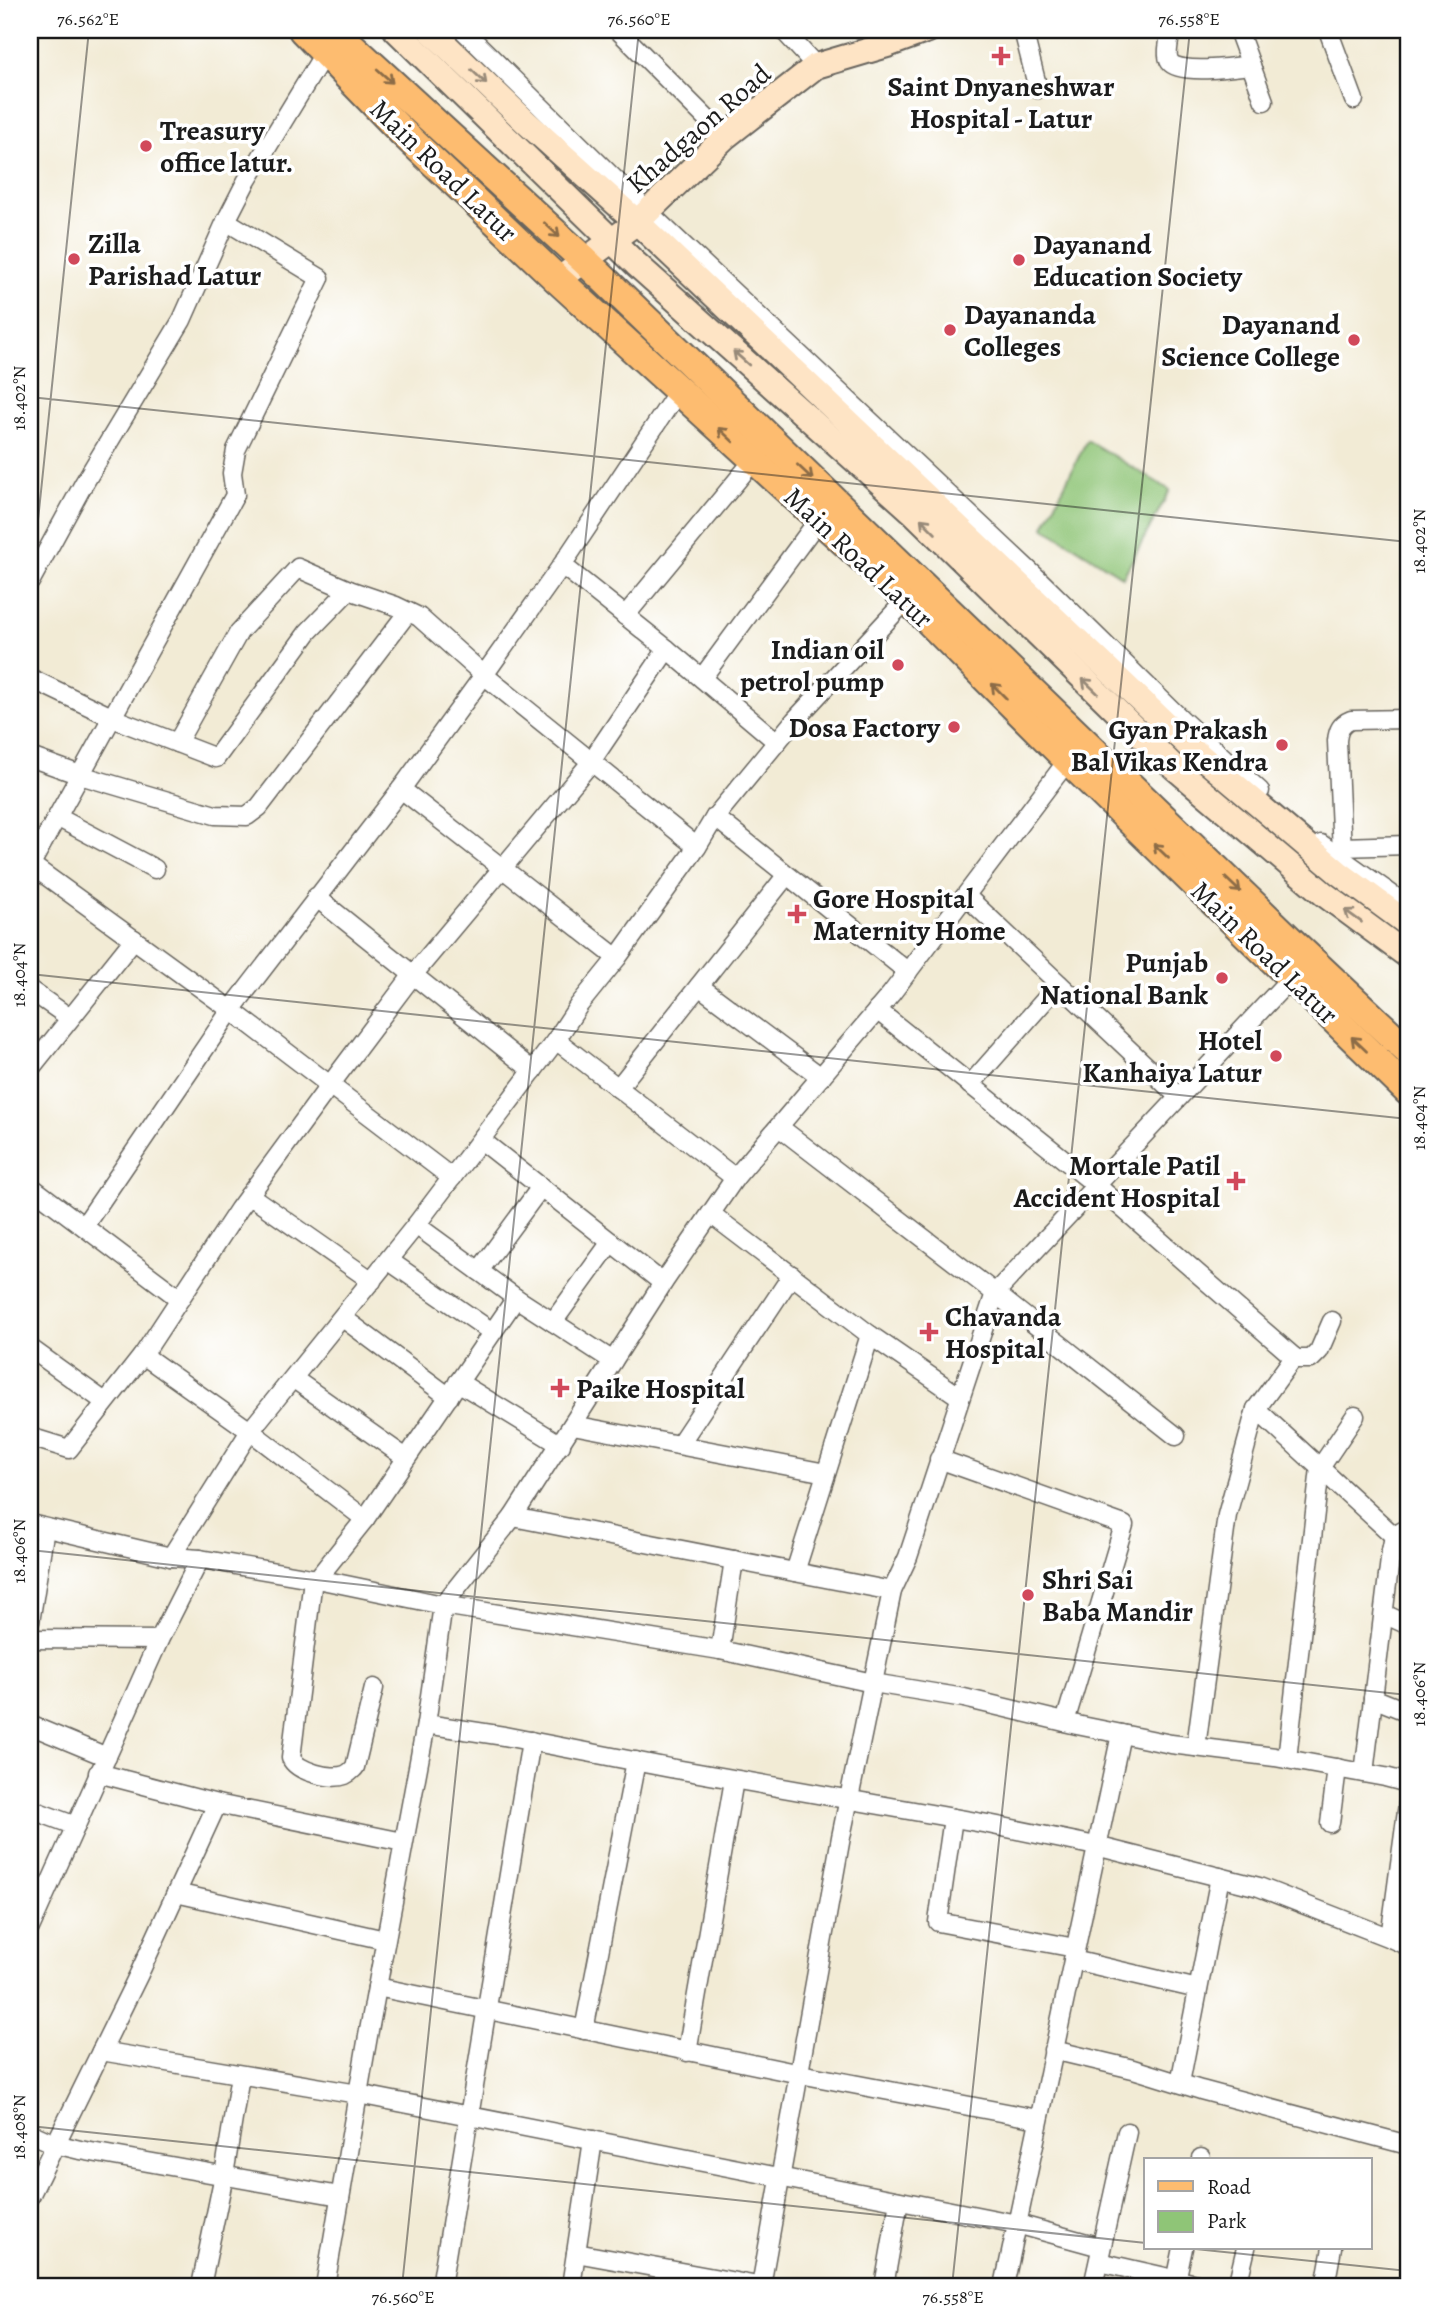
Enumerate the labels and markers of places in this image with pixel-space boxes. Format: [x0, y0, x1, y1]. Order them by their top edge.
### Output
marker: Saint Dnyaneshwar Hospital - Latur [991, 46, 1011, 66]
place label: Saint Dnyaneshwar Hospital - Latur [887, 68, 1115, 138]
place label: Treasury office latur. [160, 112, 293, 182]
marker: Treasury office latur. [138, 138, 154, 154]
place label: Zilla Parishad Latur [88, 225, 262, 295]
place label: Dayanand Education Society [1033, 226, 1243, 296]
marker: Zilla Parishad Latur [66, 251, 82, 267]
marker: Dayanand Education Society [1011, 252, 1027, 268]
place label: Dayananda Colleges [964, 296, 1097, 366]
place label: Dayanand Science College [1161, 306, 1341, 376]
marker: Dayananda Colleges [942, 322, 958, 338]
marker: Dayanand Science College [1346, 332, 1362, 348]
place label: Indian oil petrol pump [740, 631, 885, 701]
marker: Indian oil petrol pump [890, 657, 906, 673]
place label: Dosa Factory [789, 709, 941, 747]
place label: Gyan Prakash Bal Vikas Kendra [1071, 711, 1268, 781]
marker: Dosa Factory [946, 719, 962, 735]
marker: Gyan Prakash Bal Vikas Kendra [1274, 737, 1290, 753]
place label: Gore Hospital Maternity Home [813, 880, 1006, 950]
marker: Gore Hospital Maternity Home [787, 904, 807, 924]
place label: Punjab National Bank [1040, 944, 1209, 1014]
marker: Punjab National Bank [1214, 970, 1230, 986]
place label: Hotel Kanhaiya Latur [1082, 1022, 1263, 1092]
marker: Hotel Kanhaiya Latur [1268, 1048, 1284, 1064]
place label: Mortale Patil Accident Hospital [1013, 1147, 1221, 1217]
marker: Mortale Patil Accident Hospital [1226, 1171, 1246, 1191]
place label: Chavanda Hospital [945, 1298, 1062, 1368]
marker: Chavanda Hospital [919, 1322, 939, 1342]
place label: Paike Hospital [576, 1370, 745, 1408]
marker: Paike Hospital [550, 1378, 570, 1398]
place label: Shri Sai Baba Mandir [1042, 1561, 1194, 1631]
marker: Shri Sai Baba Mandir [1020, 1587, 1036, 1603]

